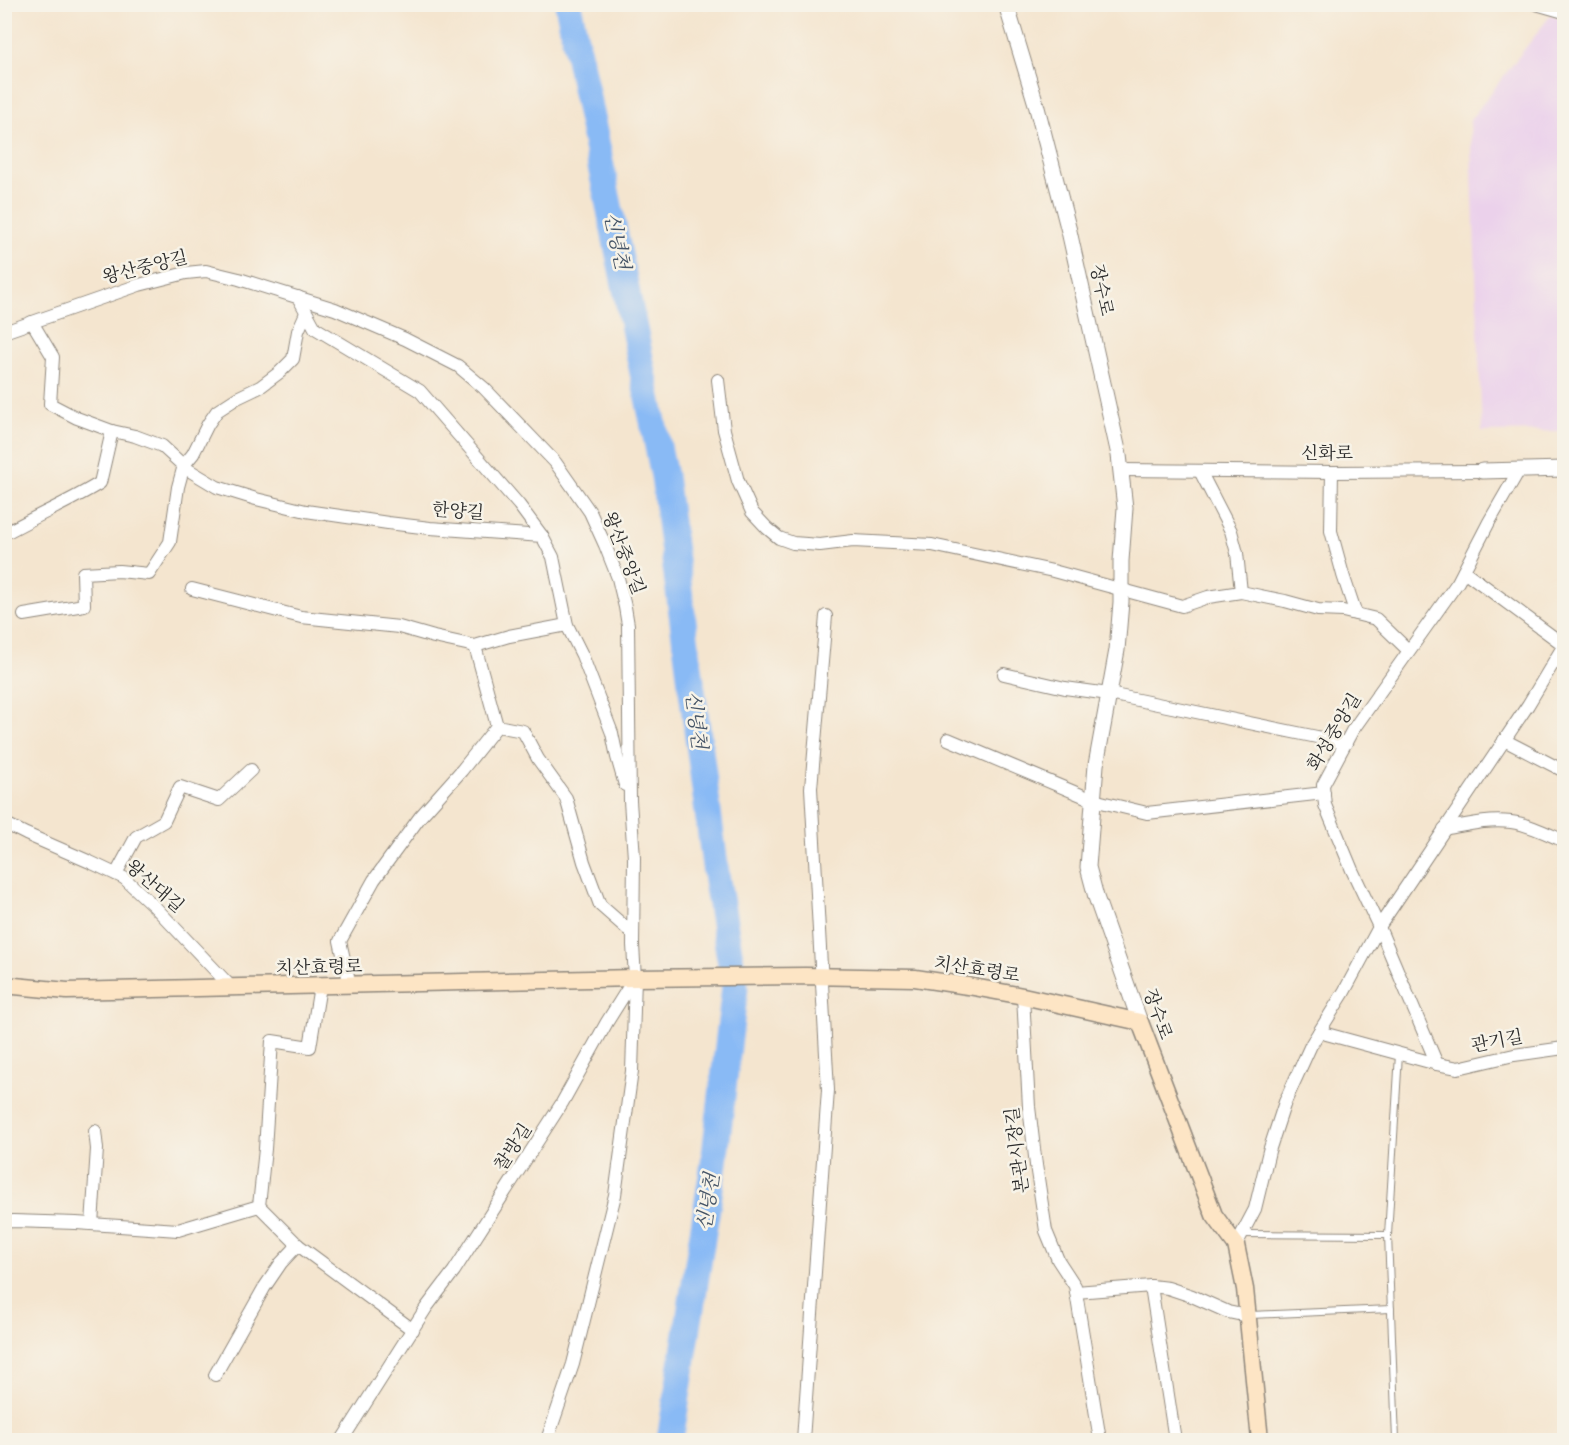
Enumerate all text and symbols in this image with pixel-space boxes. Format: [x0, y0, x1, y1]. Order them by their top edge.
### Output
water label: 신녕천 [598, 210, 637, 274]
street label: 왕산중앙길 [100, 245, 190, 289]
street label: 장수로 [1085, 262, 1119, 318]
street label: 신화로 [1301, 441, 1353, 465]
street label: 한양길 [431, 497, 485, 525]
street label: 왕산중앙길 [597, 508, 651, 598]
street label: 화성중앙길 [1301, 689, 1367, 775]
water label: 신녕천 [679, 690, 713, 752]
street label: 왕산대길 [121, 854, 189, 918]
street label: 치산효령로 [932, 950, 1022, 988]
street label: 치산효령로 [275, 954, 363, 980]
street label: 장수로 [1138, 985, 1178, 1043]
street label: 관기길 [1469, 1024, 1525, 1058]
street label: 본관시장길 [1000, 1105, 1034, 1195]
street label: 찰방길 [489, 1119, 537, 1175]
water label: 신녕천 [690, 1170, 726, 1233]

